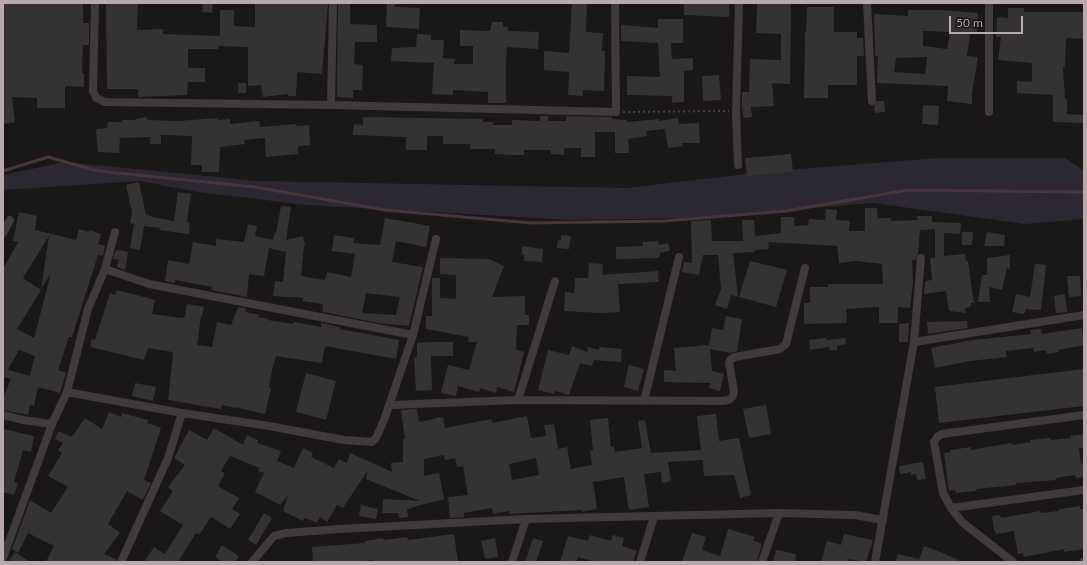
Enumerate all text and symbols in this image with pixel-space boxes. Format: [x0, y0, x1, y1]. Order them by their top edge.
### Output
scale bar [951, 8, 1025, 34]
text: 50 m [956, 15, 983, 30]

